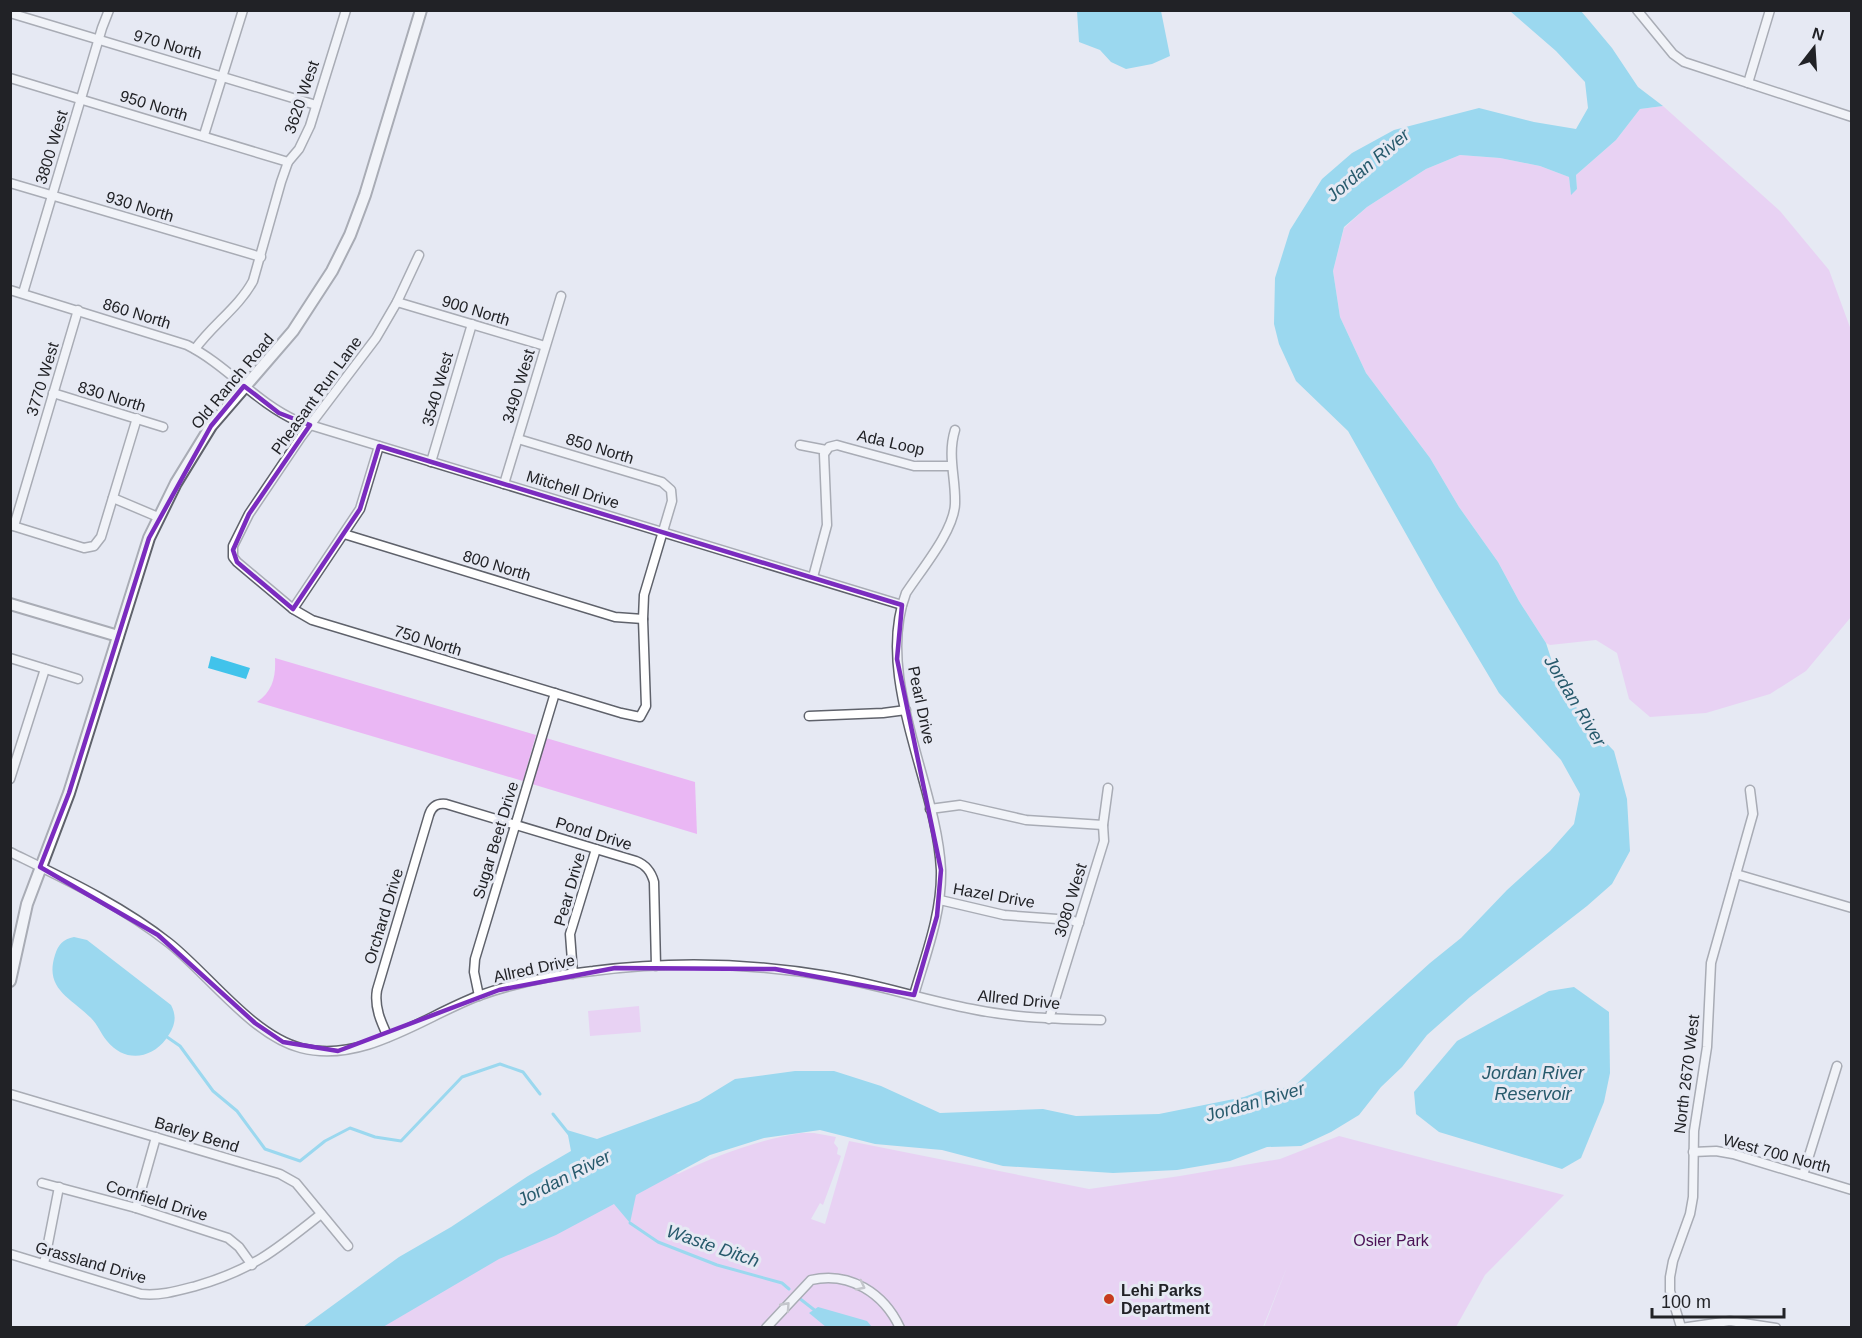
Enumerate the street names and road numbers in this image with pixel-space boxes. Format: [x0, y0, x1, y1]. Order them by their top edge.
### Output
street label: 970 North [132, 27, 204, 62]
street label: 3620 West [281, 58, 322, 136]
street label: 950 North [118, 87, 190, 124]
street label: 3800 West [32, 108, 71, 186]
street label: 930 North [104, 188, 176, 225]
street label: 900 North [440, 292, 512, 329]
street label: 860 North [101, 295, 173, 332]
street label: Old Ranch Road [188, 331, 277, 432]
street label: Pheasant Run Lane [268, 333, 365, 458]
street label: 3770 West [23, 340, 62, 418]
street label: 3490 West [499, 347, 538, 425]
street label: 3540 West [419, 350, 456, 428]
street label: 830 North [76, 378, 148, 415]
street label: Ada Loop [856, 426, 926, 458]
street label: 850 North [564, 430, 636, 467]
street label: Mitchell Drive [524, 467, 621, 512]
street label: 800 North [461, 547, 533, 584]
street label: 750 North [392, 622, 464, 659]
street label: Pearl Drive [905, 665, 938, 746]
street label: Sugar Beet Drive [470, 779, 521, 901]
street label: Pond Drive [554, 814, 634, 853]
street label: Pear Drive [551, 850, 588, 928]
street label: 3080 West [1051, 861, 1090, 939]
street label: Orchard Drive [361, 866, 406, 966]
street label: Hazel Drive [952, 880, 1036, 911]
street label: Allred Drive [492, 952, 576, 985]
street label: Allred Drive [977, 987, 1061, 1012]
street label: North 2670 West [1671, 1013, 1702, 1135]
street label: Barley Bend [153, 1114, 241, 1155]
street label: West 700 North [1721, 1131, 1833, 1176]
street label: Cornfield Drive [104, 1177, 210, 1224]
street label: Grassland Drive [33, 1239, 148, 1286]

